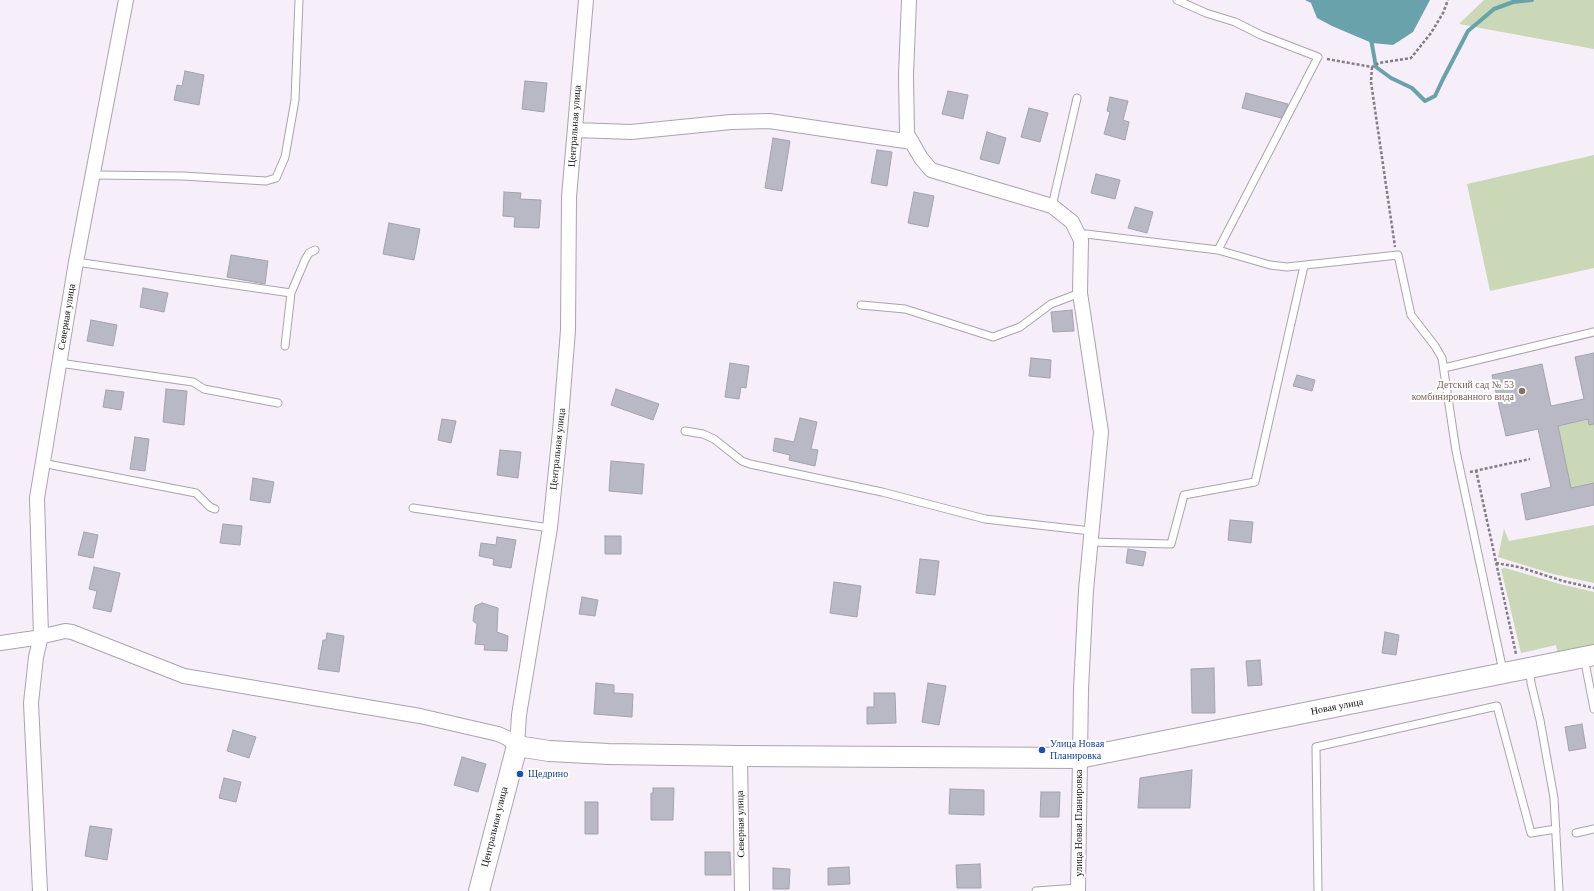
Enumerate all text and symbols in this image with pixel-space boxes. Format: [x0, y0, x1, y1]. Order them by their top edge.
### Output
street label: Центральная улица [566, 85, 584, 167]
street label: Северная улица [56, 283, 78, 351]
place label: Детский сад № 53 комбинированного вида [1412, 379, 1514, 402]
marker: Детский сад № 53 комбинированного вида [1517, 386, 1527, 396]
street label: Центральная улица [548, 408, 568, 490]
street label: Новая улица [1310, 696, 1364, 718]
place label: Улица Новая Планировка [1050, 738, 1104, 762]
marker: Улица Новая Планировка [1037, 745, 1047, 755]
place label: Щедрино [528, 768, 568, 780]
marker: Щедрино [515, 769, 525, 779]
street label: улица Новая Планировка [1073, 770, 1085, 876]
street label: Центральная улица [479, 786, 511, 868]
street label: Северная улица [734, 790, 748, 858]

